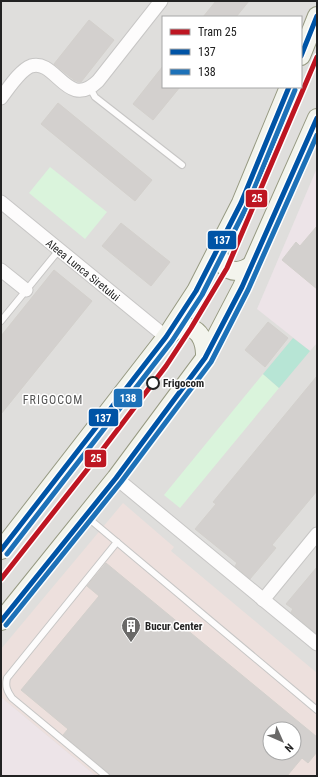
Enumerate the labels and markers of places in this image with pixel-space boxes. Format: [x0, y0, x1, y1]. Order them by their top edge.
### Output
marker: Frigocom [146, 376, 160, 390]
place label: Frigocom [163, 377, 204, 390]
building icon: Bucur Center [120, 615, 142, 643]
place label: Bucur Center [145, 620, 203, 633]

